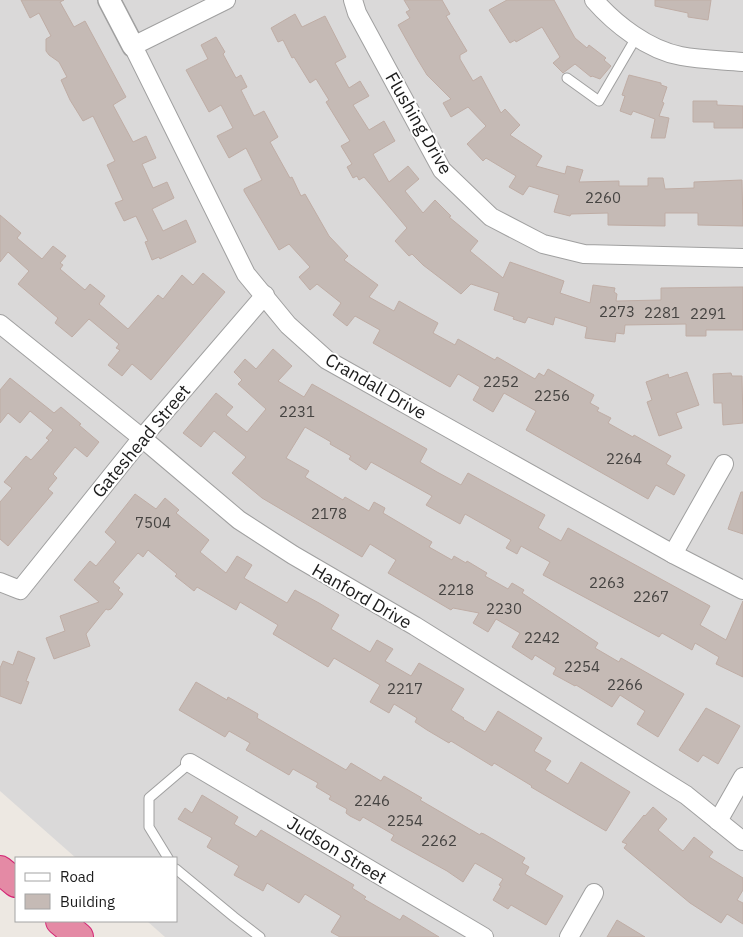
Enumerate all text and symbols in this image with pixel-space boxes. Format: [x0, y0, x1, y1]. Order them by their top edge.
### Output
street label: Flushing Drive [380, 68, 458, 178]
house number: 2260 [585, 188, 621, 207]
house number: 2273 [599, 302, 635, 321]
house number: 2281 [644, 303, 680, 322]
house number: 2291 [690, 304, 726, 323]
street label: Crandall Drive [321, 348, 431, 424]
house number: 2252 [483, 372, 519, 391]
street label: Gateshead Street [87, 380, 195, 502]
house number: 2256 [534, 386, 570, 405]
house number: 2231 [279, 402, 315, 421]
house number: 2264 [606, 449, 642, 468]
house number: 2178 [311, 504, 347, 523]
house number: 7504 [135, 513, 171, 532]
street label: Hanford Drive [308, 558, 416, 634]
house number: 2263 [589, 573, 625, 592]
house number: 2218 [438, 580, 474, 599]
house number: 2267 [633, 587, 669, 606]
house number: 2230 [486, 599, 522, 618]
house number: 2242 [524, 628, 560, 647]
house number: 2254 [564, 657, 600, 676]
house number: 2266 [607, 675, 643, 694]
house number: 2217 [387, 679, 423, 698]
house number: 2246 [354, 791, 390, 810]
street label: Judson Street [283, 811, 391, 889]
house number: 2254 [387, 811, 423, 830]
house number: 2262 [421, 831, 457, 850]
legend [15, 857, 178, 922]
text: Road [60, 867, 95, 886]
text: Building [60, 892, 115, 911]

